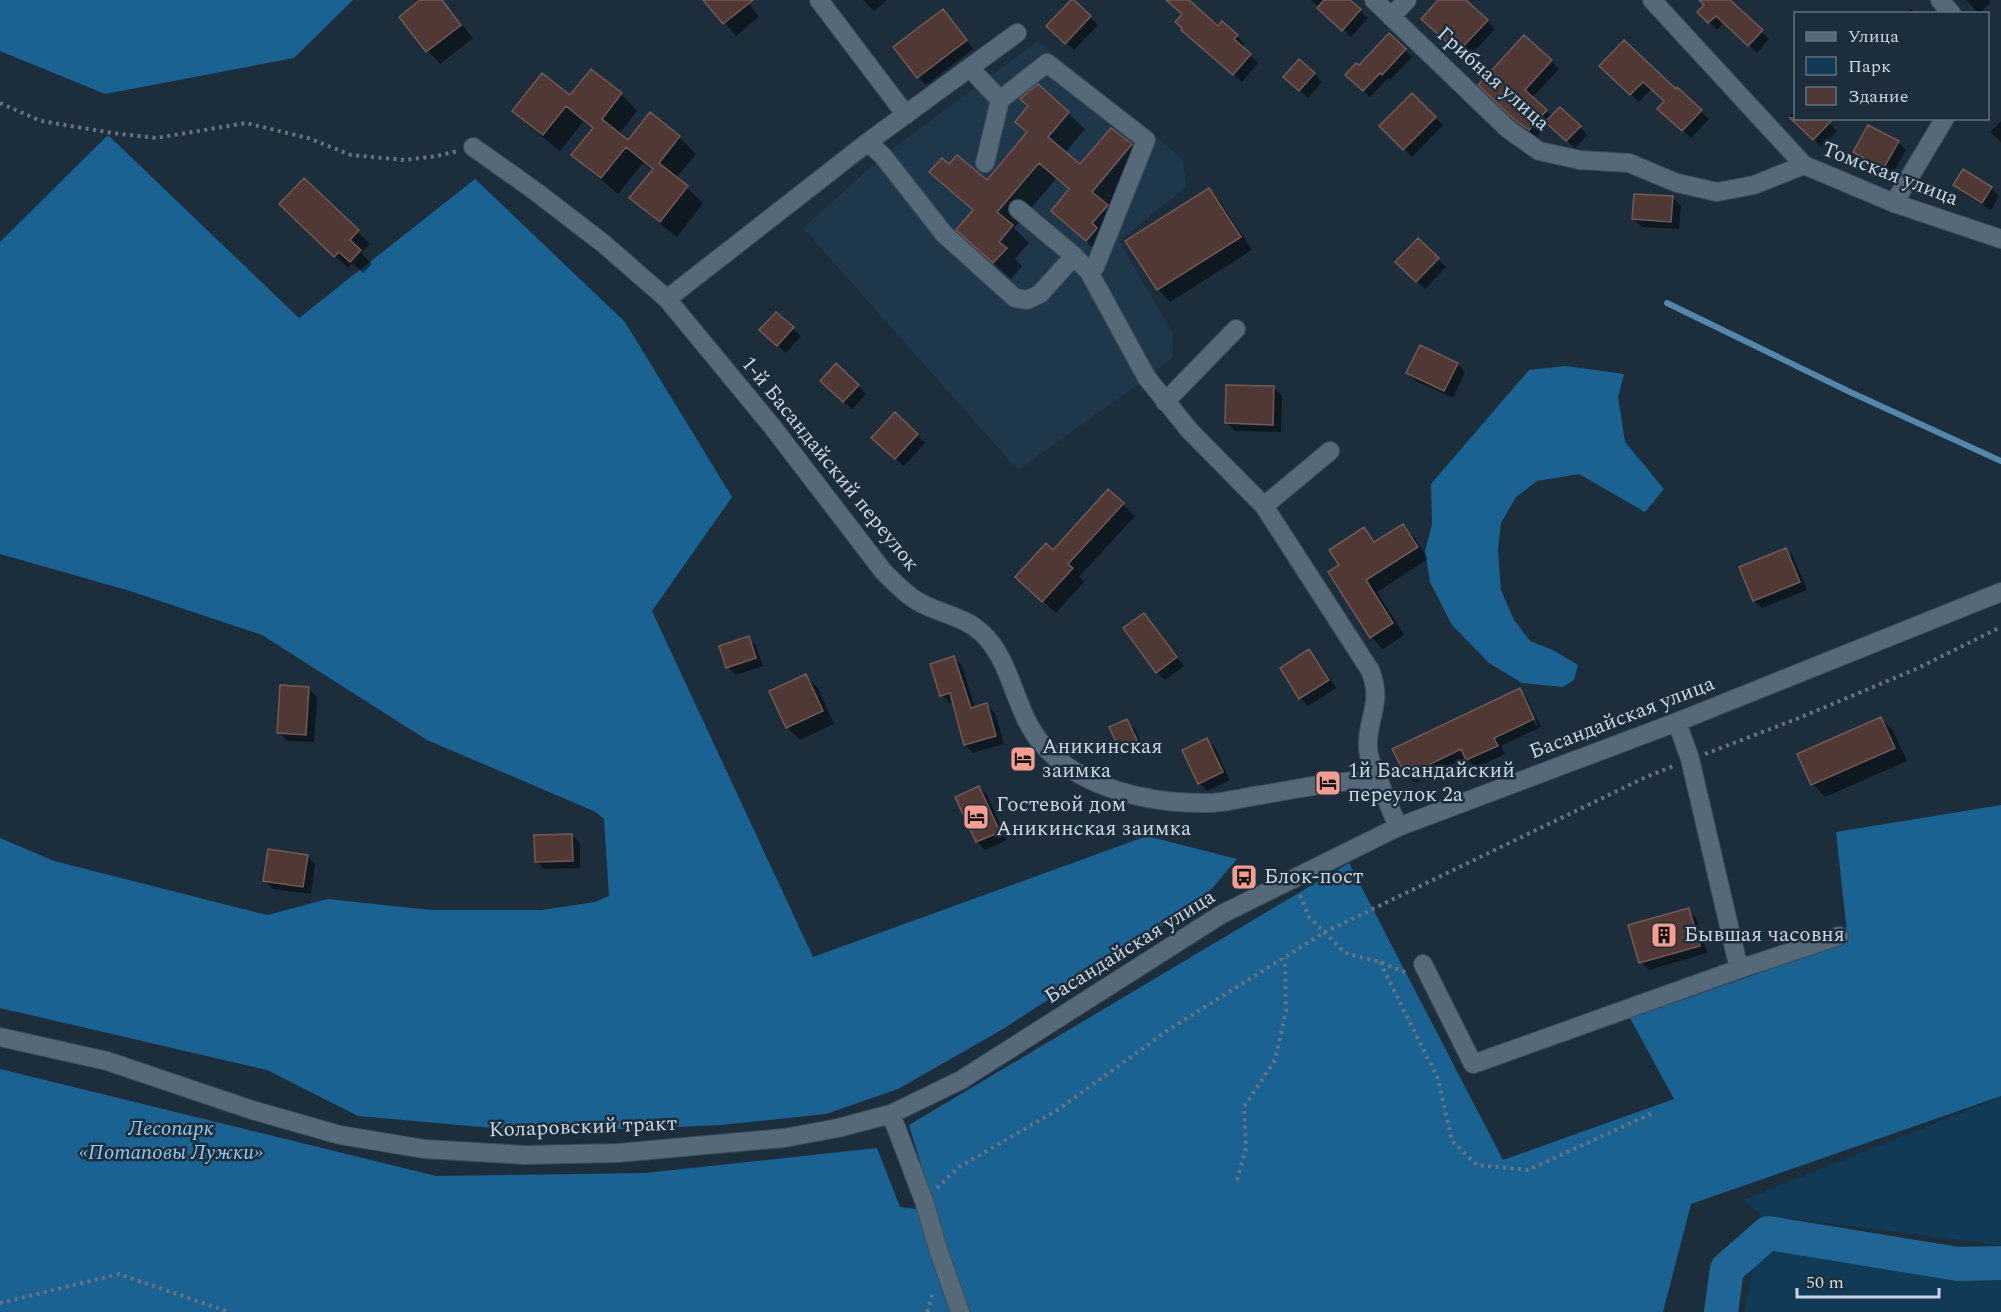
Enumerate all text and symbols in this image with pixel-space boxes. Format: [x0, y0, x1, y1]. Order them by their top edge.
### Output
legend [1794, 12, 1989, 120]
street label: Грибная улица [1429, 19, 1557, 139]
text: Улица [1848, 23, 1899, 50]
text: Парк [1848, 53, 1891, 80]
text: Здание [1848, 83, 1908, 110]
street label: Томская улица [1817, 133, 1964, 215]
street label: 1-й Басандайский переулок [733, 349, 927, 579]
street label: Басандайская улица [1525, 668, 1720, 768]
place label: Аникинская заимка [1042, 731, 1163, 787]
hotel icon: Аникинская заимка [1008, 744, 1038, 774]
place label: 1й Басандайский переулок 2а [1348, 755, 1515, 811]
hotel icon: 1й Басандайский переулок 2а [1313, 768, 1343, 798]
place label: Гостевой дом Аникинская заимка [996, 789, 1192, 845]
hotel icon: Гостевой дом Аникинская заимка [961, 802, 991, 832]
place label: Блок-пост [1264, 861, 1363, 893]
bus stop icon: Блок-пост [1229, 862, 1259, 892]
street label: Басандайская улица [1038, 881, 1222, 1013]
place label: Бывшая часовня [1684, 919, 1845, 951]
building icon: Бывшая часовня [1649, 920, 1679, 950]
street label: Коларовский тракт [488, 1108, 678, 1146]
park label: Лесопарк «Потаповы Лужки» [79, 1113, 263, 1169]
scale bar [1797, 1261, 1940, 1299]
text: 50 m [1806, 1269, 1844, 1296]

